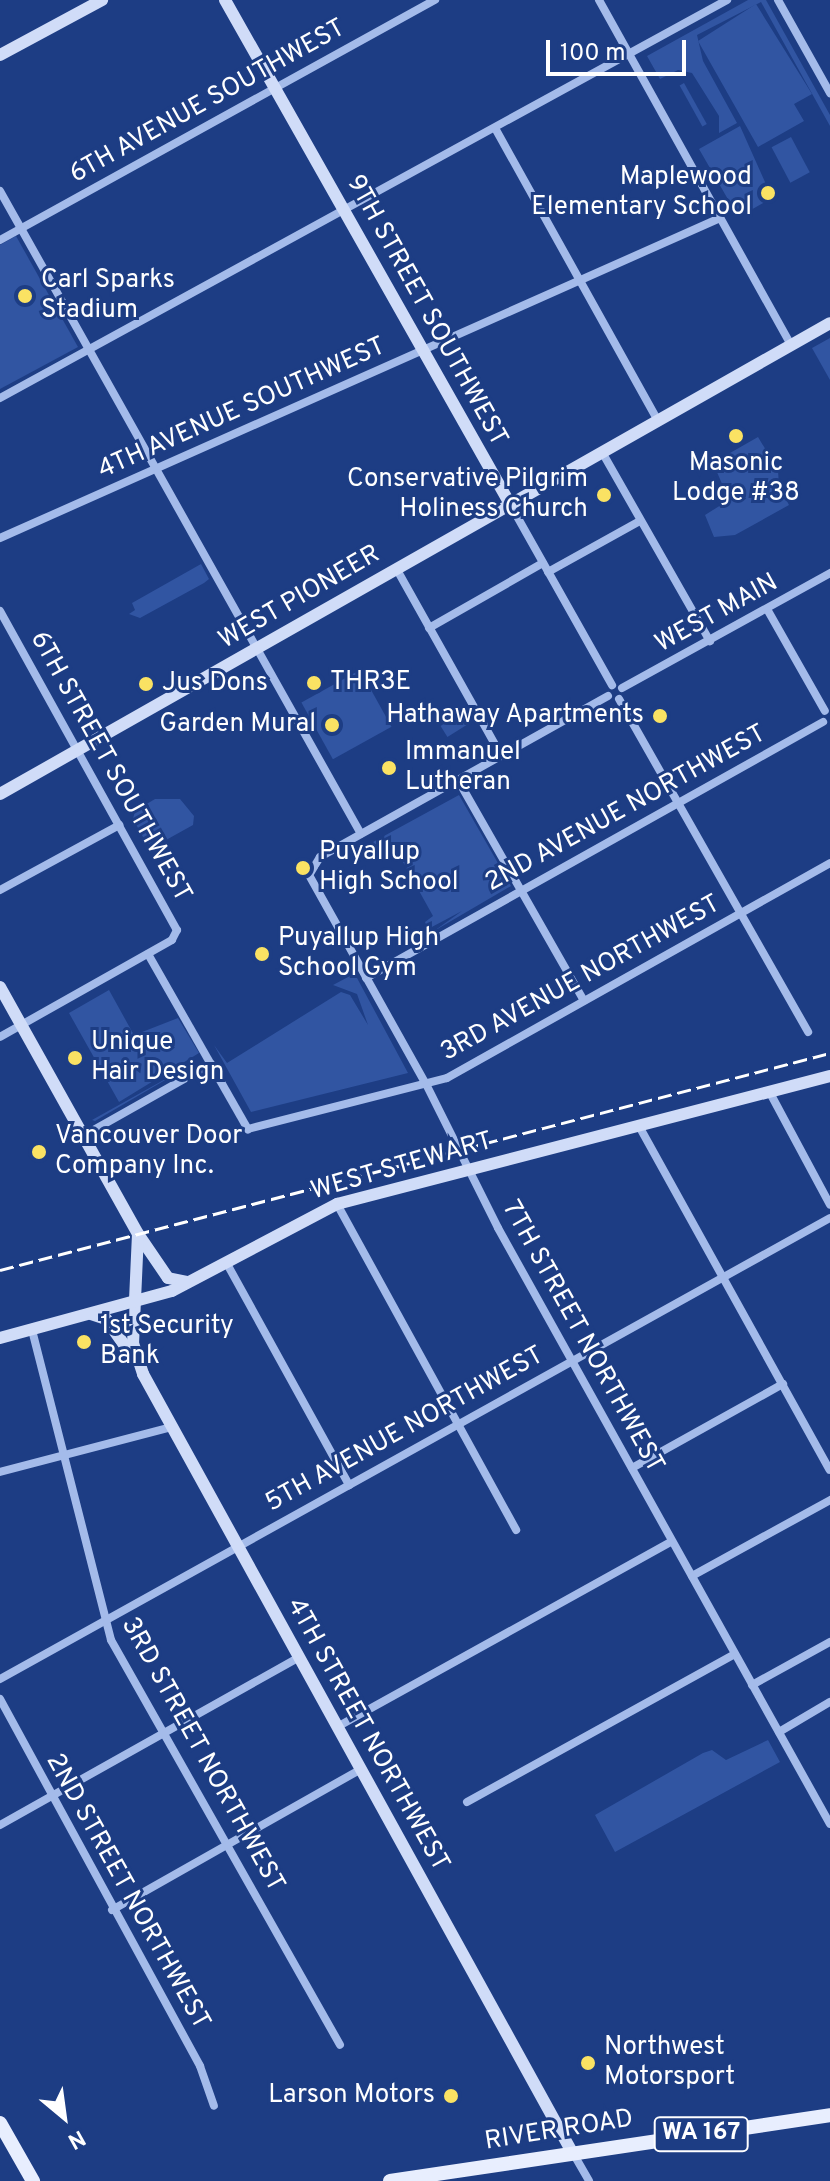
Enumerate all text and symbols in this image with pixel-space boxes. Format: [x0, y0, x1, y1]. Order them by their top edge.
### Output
street label: 6TH AVENUE SOUTHWEST [64, 13, 352, 191]
scale bar [550, 24, 690, 74]
text: 100 m [560, 39, 626, 69]
place label: Maplewood Elementary School [531, 162, 752, 224]
street label: 9TH STREET SOUTHWEST [338, 169, 514, 453]
marker: Maplewood Elementary School [759, 184, 777, 202]
place label: Carl Sparks Stadium [41, 265, 175, 326]
marker: Carl Sparks Stadium [16, 287, 34, 305]
street label: 4TH AVENUE SOUTHWEST [93, 331, 391, 487]
marker: Masonic Lodge #38 [727, 427, 745, 445]
place label: Masonic Lodge #38 [672, 448, 800, 510]
place label: Conservative Pilgrim Holiness Church [347, 464, 588, 526]
marker: Conservative Pilgrim Holiness Church [595, 486, 613, 504]
street label: WEST PIONEER [213, 539, 387, 657]
street label: WEST MAIN [650, 567, 784, 661]
street label: 6TH STREET SOUTHWEST [22, 626, 198, 908]
place label: THR3E [330, 667, 411, 699]
place label: Jus Dons [162, 668, 268, 700]
marker: THR3E [305, 674, 323, 692]
marker: Jus Dons [137, 675, 155, 693]
place label: Hathaway Apartments [385, 700, 644, 732]
marker: Hathaway Apartments [651, 707, 669, 725]
place label: Garden Mural [159, 709, 316, 741]
marker: Garden Mural [323, 716, 341, 734]
street label: 2ND AVENUE NORTHWEST [480, 718, 772, 900]
place label: Immanuel Lutheran [405, 737, 521, 798]
marker: Immanuel Lutheran [380, 759, 398, 777]
place label: Puyallup High School [319, 837, 459, 898]
marker: Puyallup High School [294, 859, 312, 877]
street label: 3RD AVENUE NORTHWEST [435, 889, 727, 1069]
place label: Puyallup High School Gym [278, 923, 439, 984]
marker: Puyallup High School Gym [253, 945, 271, 963]
place label: Unique Hair Design [91, 1027, 224, 1088]
marker: Unique Hair Design [66, 1049, 84, 1067]
place label: Vancouver Door Company Inc. [55, 1121, 242, 1182]
street label: WEST STEWART [307, 1126, 497, 1208]
marker: Vancouver Door Company Inc. [30, 1143, 48, 1161]
street label: 7TH STREET NORTHWEST [494, 1195, 670, 1479]
place label: 1st Security Bank [100, 1311, 234, 1372]
marker: 1st Security Bank [75, 1333, 93, 1351]
street label: 5TH AVENUE NORTHWEST [260, 1340, 550, 1520]
street label: 4TH STREET NORTHWEST [279, 1592, 455, 1878]
street label: 3RD STREET NORTHWEST [113, 1612, 291, 1898]
street label: 2ND STREET NORTHWEST [38, 1748, 216, 2036]
place label: Northwest Motorsport [604, 2032, 735, 2094]
marker: Northwest Motorsport [579, 2054, 597, 2072]
north arrow [24, 2077, 104, 2157]
place label: Larson Motors [268, 2080, 435, 2112]
marker: Larson Motors [442, 2087, 460, 2105]
street label: RIVER ROAD [483, 2104, 635, 2158]
road number: WA 167 [653, 2114, 749, 2154]
text: N [62, 2123, 89, 2154]

